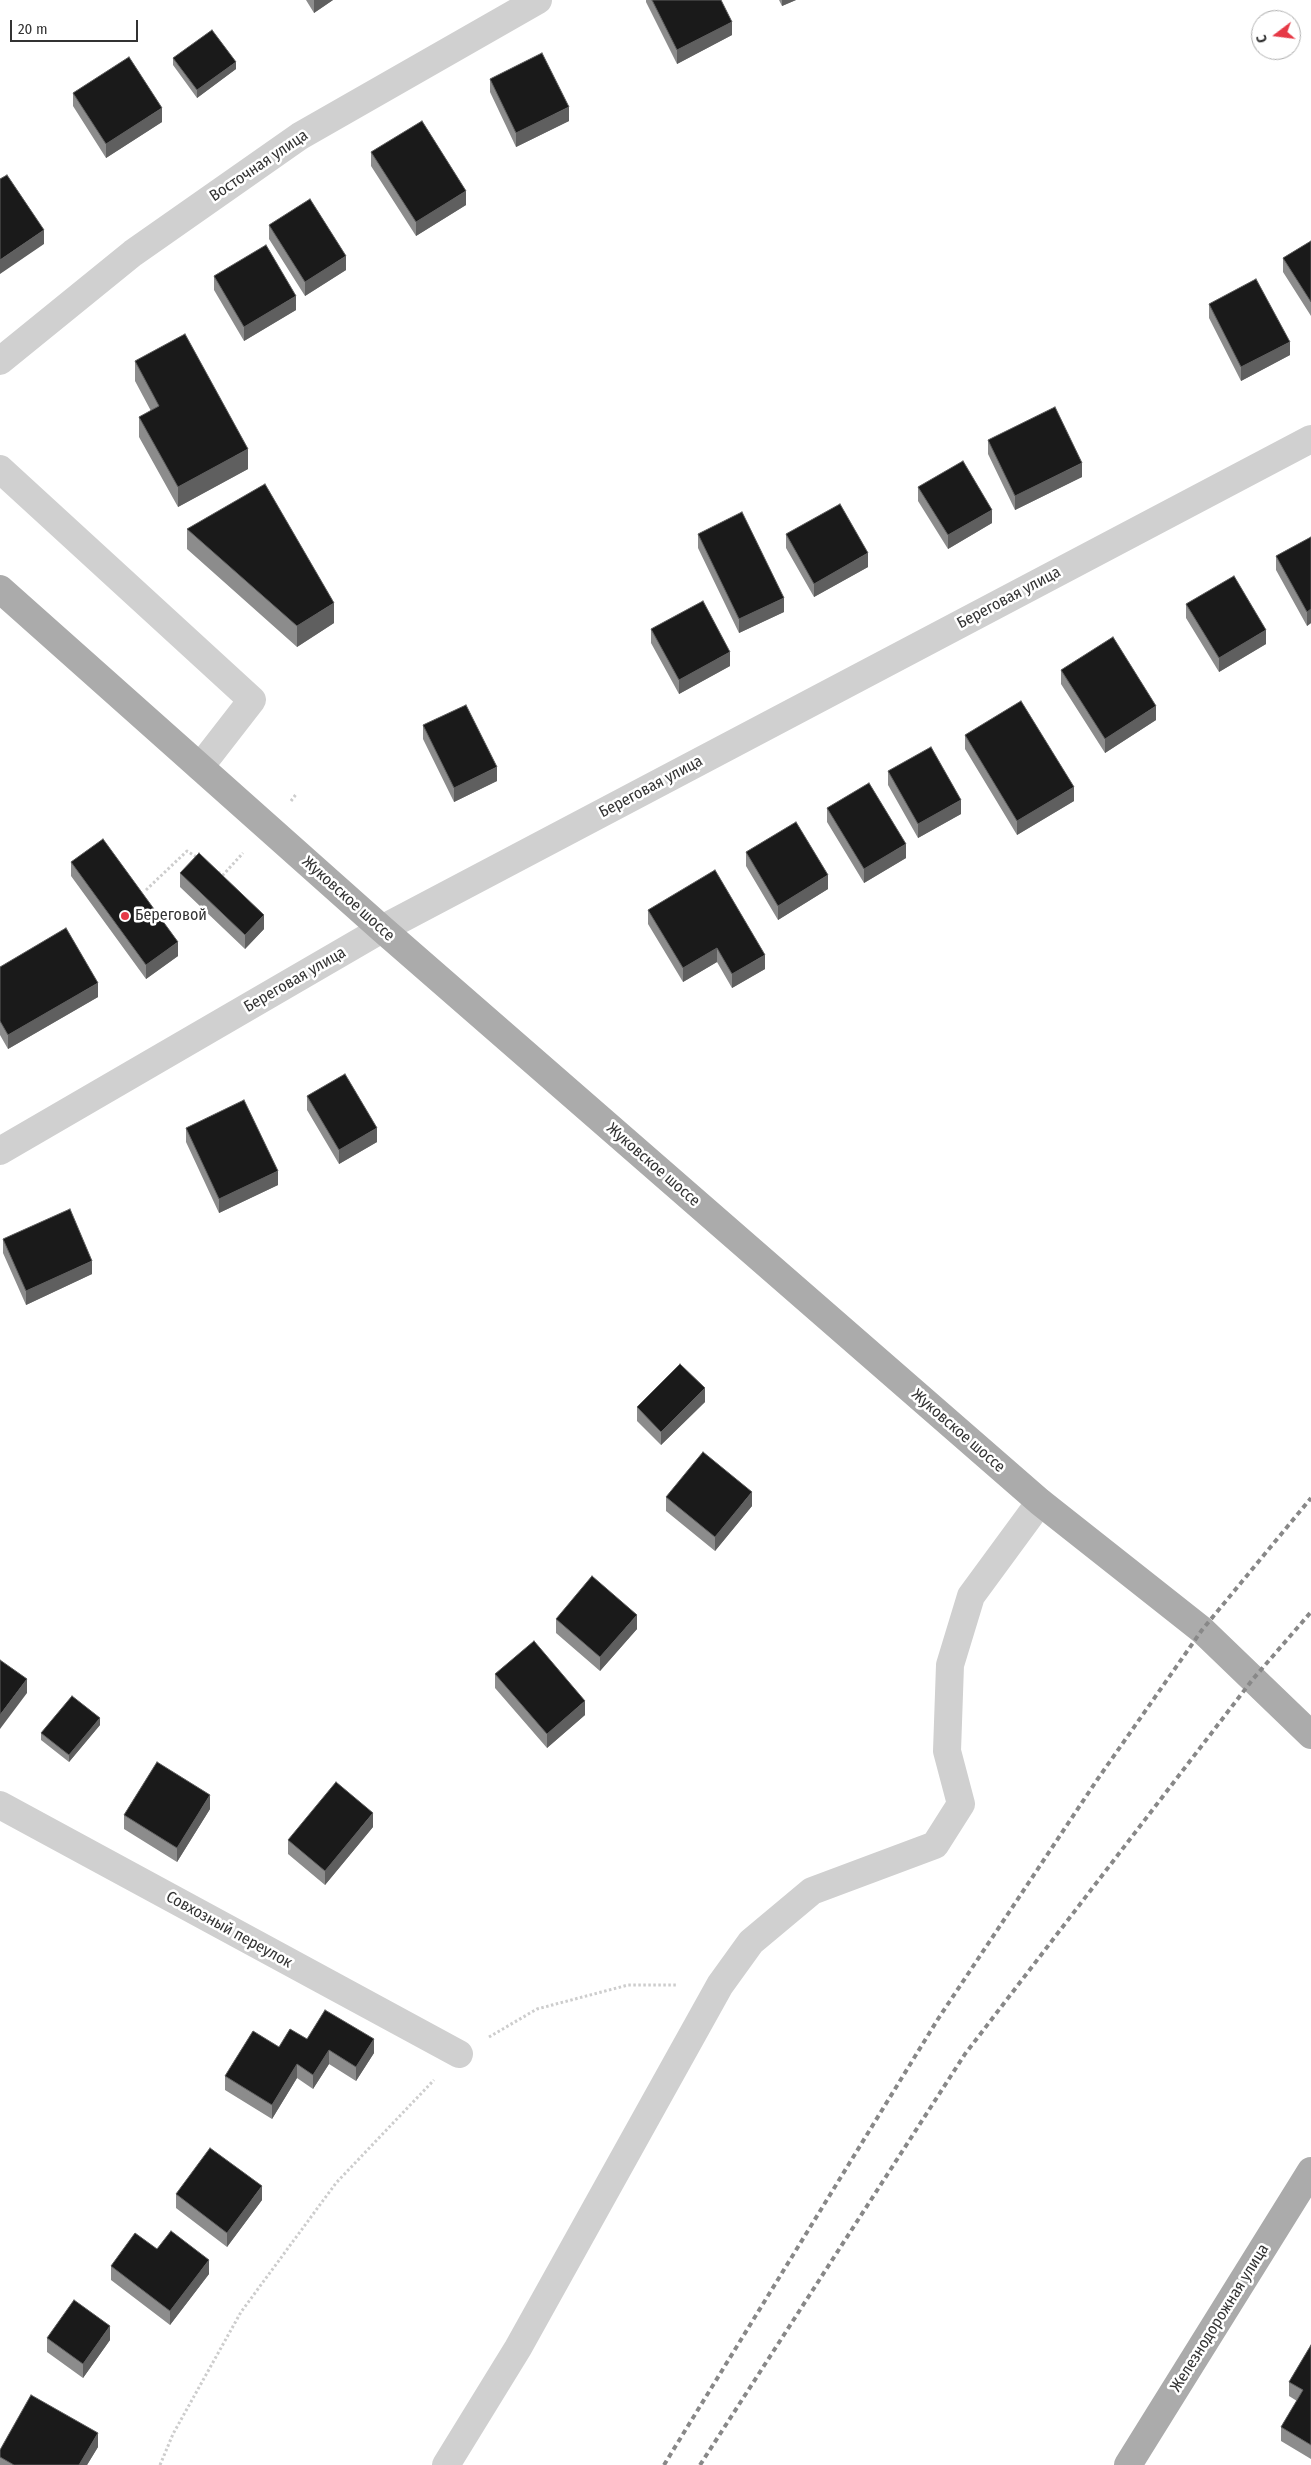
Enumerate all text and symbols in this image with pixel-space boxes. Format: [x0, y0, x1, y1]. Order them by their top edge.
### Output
scale bar [12, 10, 140, 42]
north arrow [1251, 10, 1301, 60]
text: 20 m [18, 20, 48, 38]
text: С [1253, 33, 1271, 44]
street label: Восточная улица [206, 126, 312, 206]
street label: Береговая улица [954, 563, 1064, 633]
street label: Береговая улица [596, 752, 706, 822]
street label: Жуковское шоссе [298, 852, 398, 946]
place label: Береговой [135, 906, 207, 926]
marker: Береговой [119, 910, 131, 922]
street label: Береговая улица [241, 943, 349, 1017]
street label: Жуковское шоссе [602, 1119, 704, 1211]
street label: Жуковское шоссе [907, 1385, 1009, 1477]
street label: Совхозный переулок [163, 1887, 295, 1973]
street label: Железнодорожная улица [1167, 2241, 1273, 2395]

